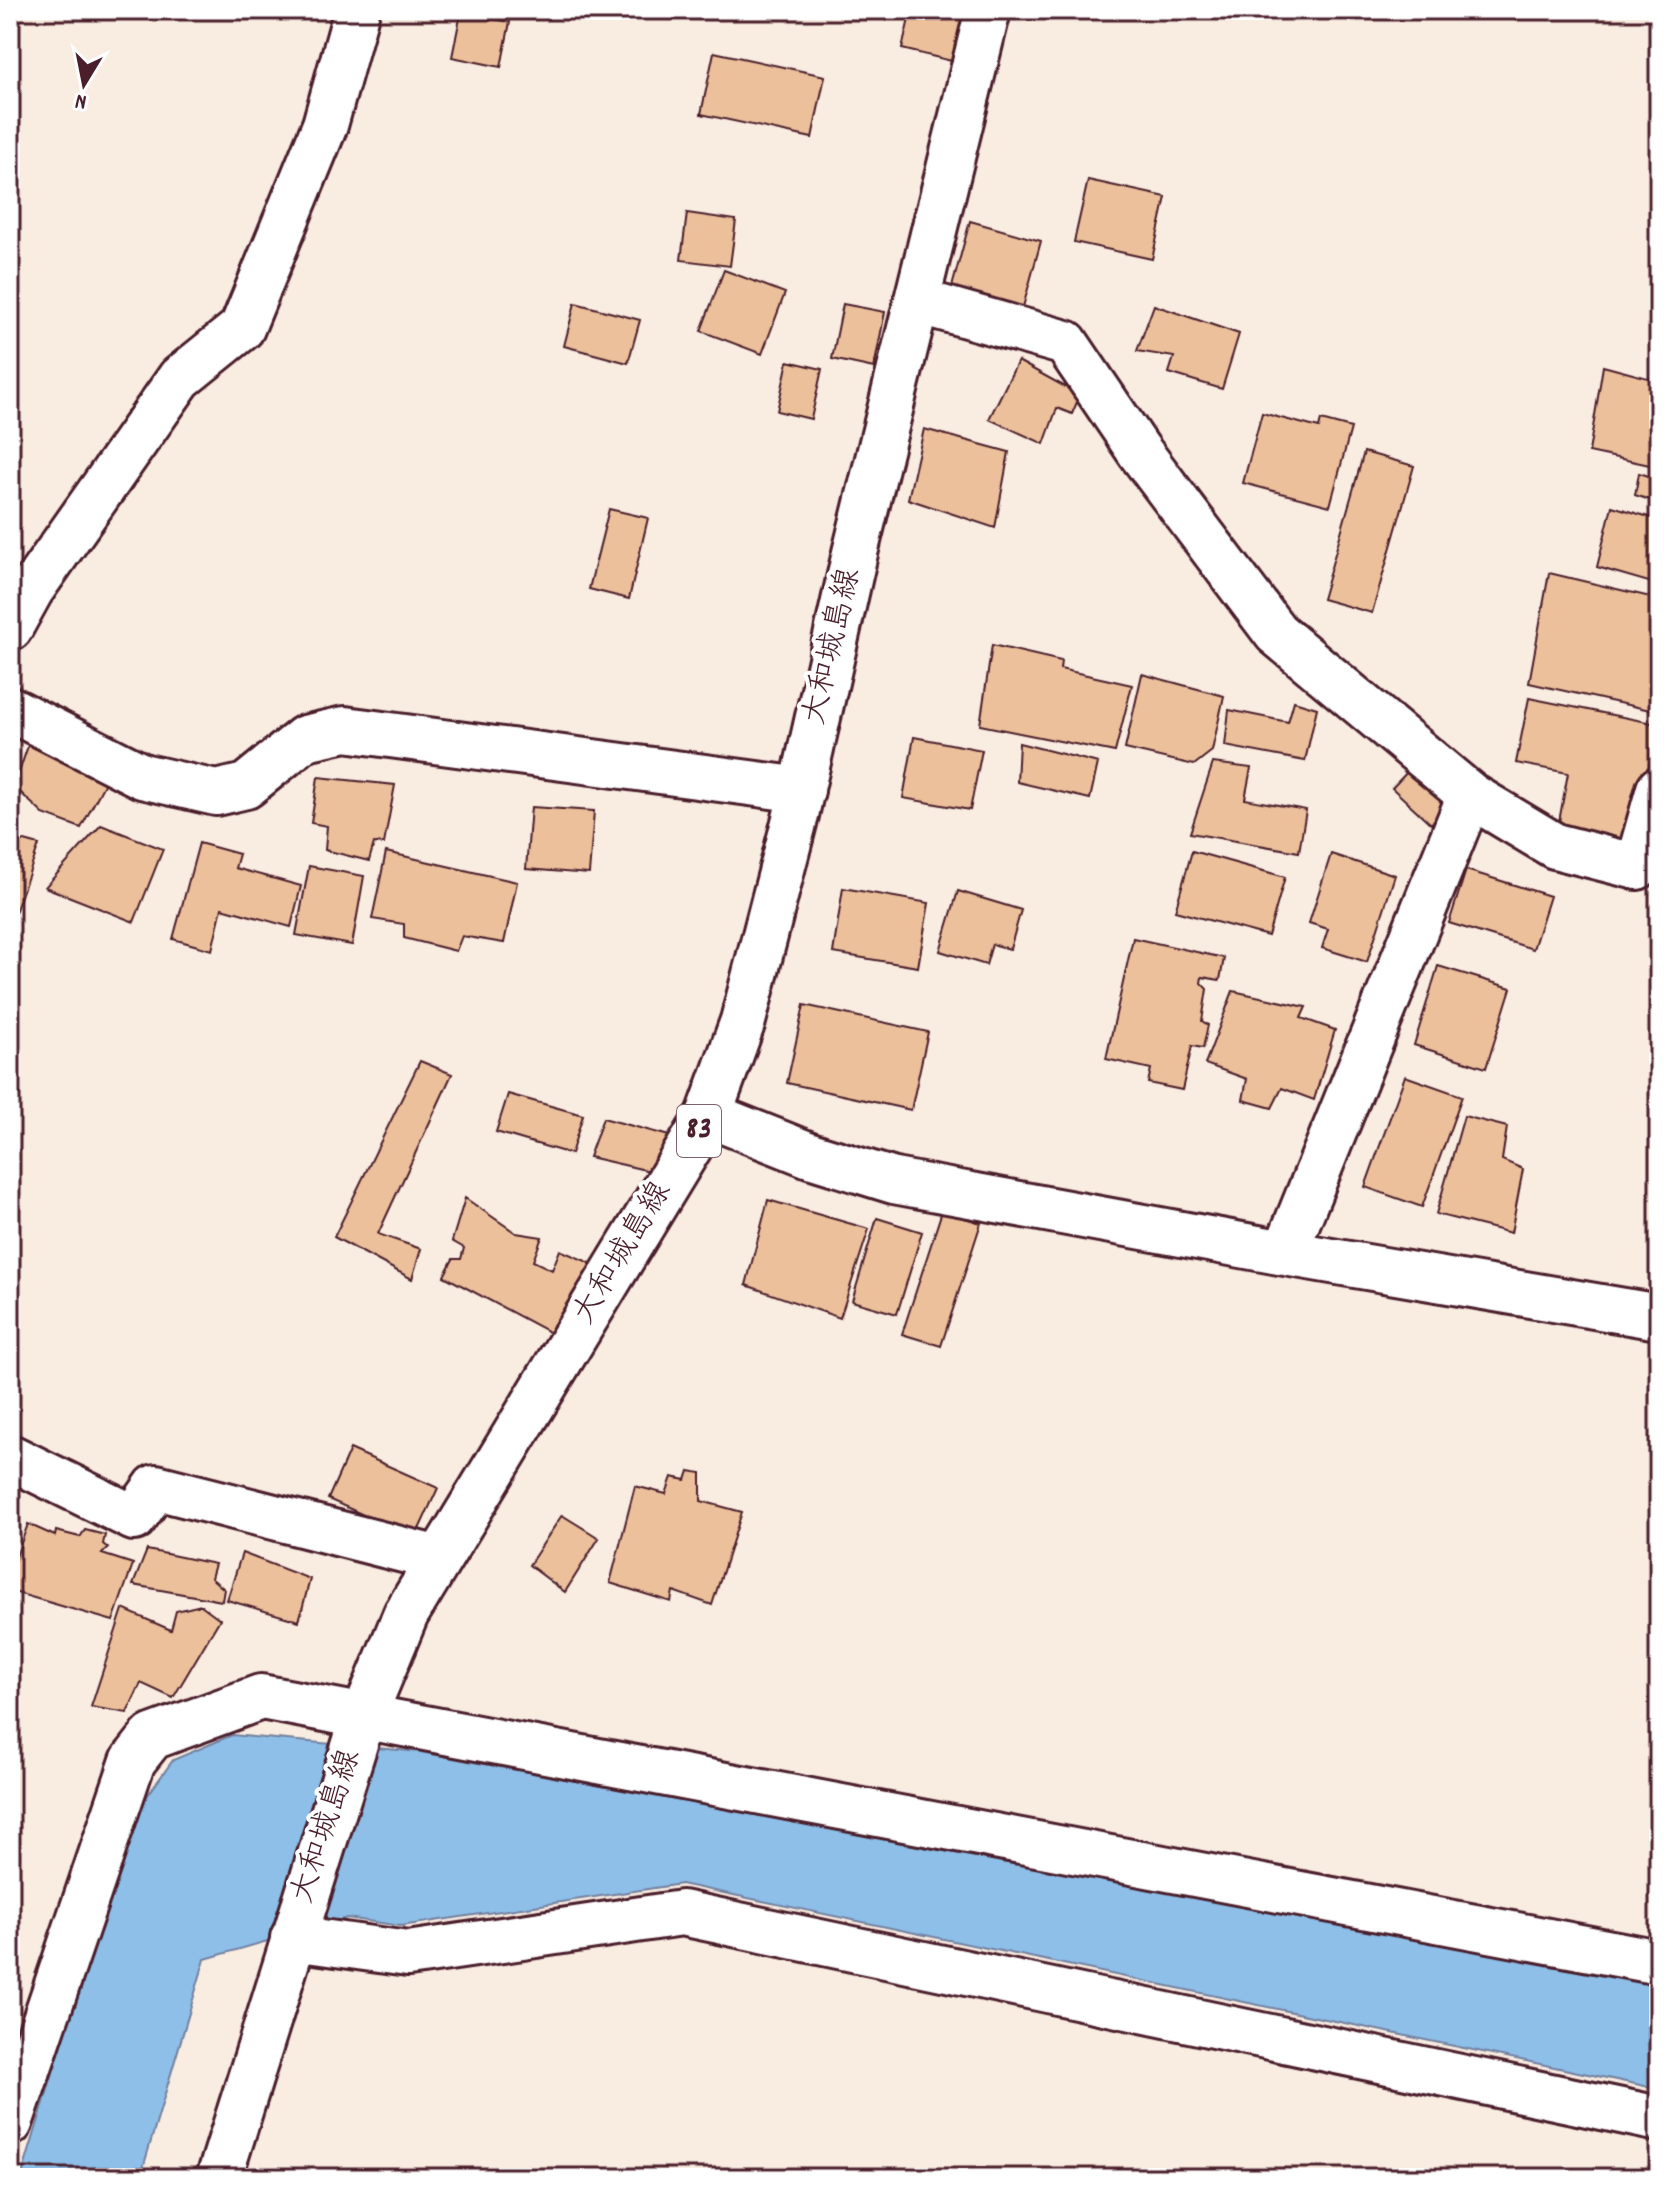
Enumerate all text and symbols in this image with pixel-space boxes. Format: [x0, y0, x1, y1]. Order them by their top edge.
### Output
north arrow [44, 44, 124, 124]
text: N [73, 84, 89, 116]
street label: 大和城島線 [794, 564, 874, 730]
road number: 83 [677, 1105, 721, 1157]
street label: 大和城島線 [563, 1174, 685, 1334]
street label: 大和城島線 [281, 1744, 375, 1910]

